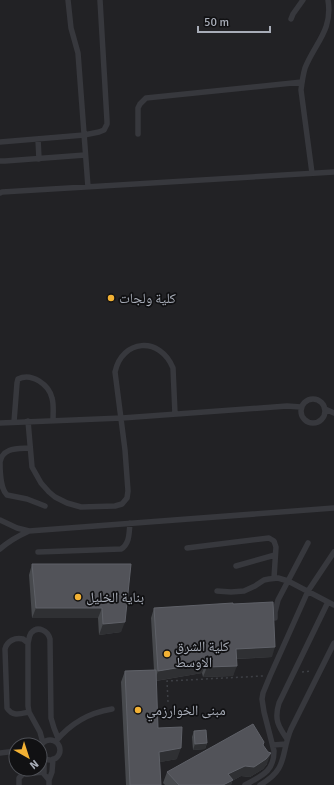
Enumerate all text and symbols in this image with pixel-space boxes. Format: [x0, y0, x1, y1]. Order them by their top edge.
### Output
scale bar [198, 8, 270, 34]
text: 50 m [204, 15, 229, 30]
place label: كلية ولجات [119, 290, 176, 307]
marker: كلية ولجات [106, 293, 116, 303]
place label: بناية الخليل [86, 589, 144, 606]
marker: بناية الخليل [73, 592, 83, 602]
place label: كلية الشرق الاوسط [175, 638, 229, 671]
marker: كلية الشرق الاوسط [162, 649, 172, 659]
place label: مبنى الخوارزمي [146, 702, 226, 722]
marker: مبنى الخوارزمي [133, 705, 143, 715]
north arrow [8, 737, 48, 777]
text: N [27, 757, 41, 772]

